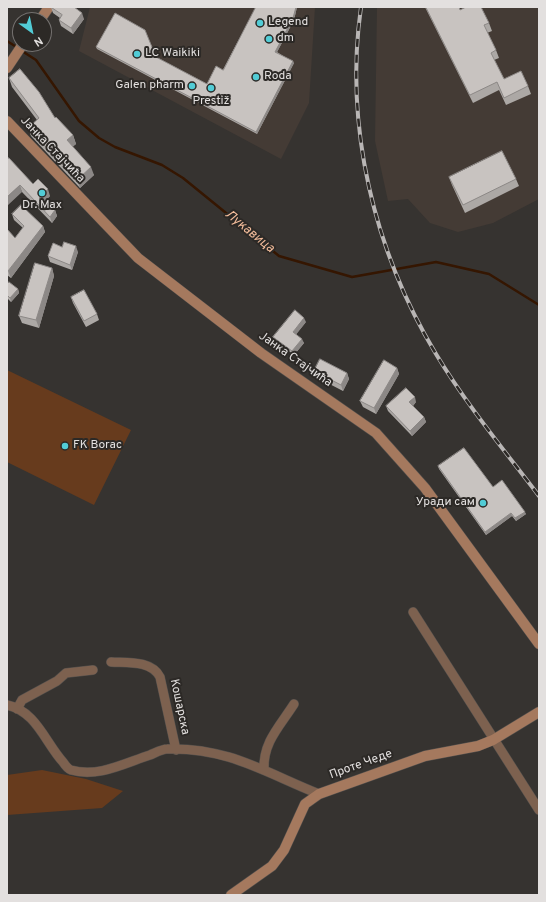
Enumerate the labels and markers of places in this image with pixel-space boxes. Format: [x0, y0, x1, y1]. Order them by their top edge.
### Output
place label: Legend [268, 16, 308, 30]
marker: Legend [255, 18, 265, 28]
place label: dm [277, 32, 294, 46]
marker: dm [264, 34, 274, 44]
place label: LC Waikiki [145, 47, 200, 61]
marker: LC Waikiki [132, 49, 142, 59]
place label: Roda [264, 70, 292, 84]
marker: Roda [251, 72, 261, 82]
place label: Galen pharm [115, 79, 184, 93]
marker: Galen pharm [187, 81, 197, 91]
marker: Prestiž [206, 83, 216, 93]
place label: Prestiž [192, 95, 230, 109]
marker: Dr. Max [37, 188, 47, 198]
place label: Dr. Max [22, 199, 62, 213]
place label: FK Borac [73, 439, 122, 453]
marker: FK Borac [60, 441, 70, 451]
place label: Уради сам [416, 496, 475, 510]
marker: Уради сам [478, 498, 488, 508]

